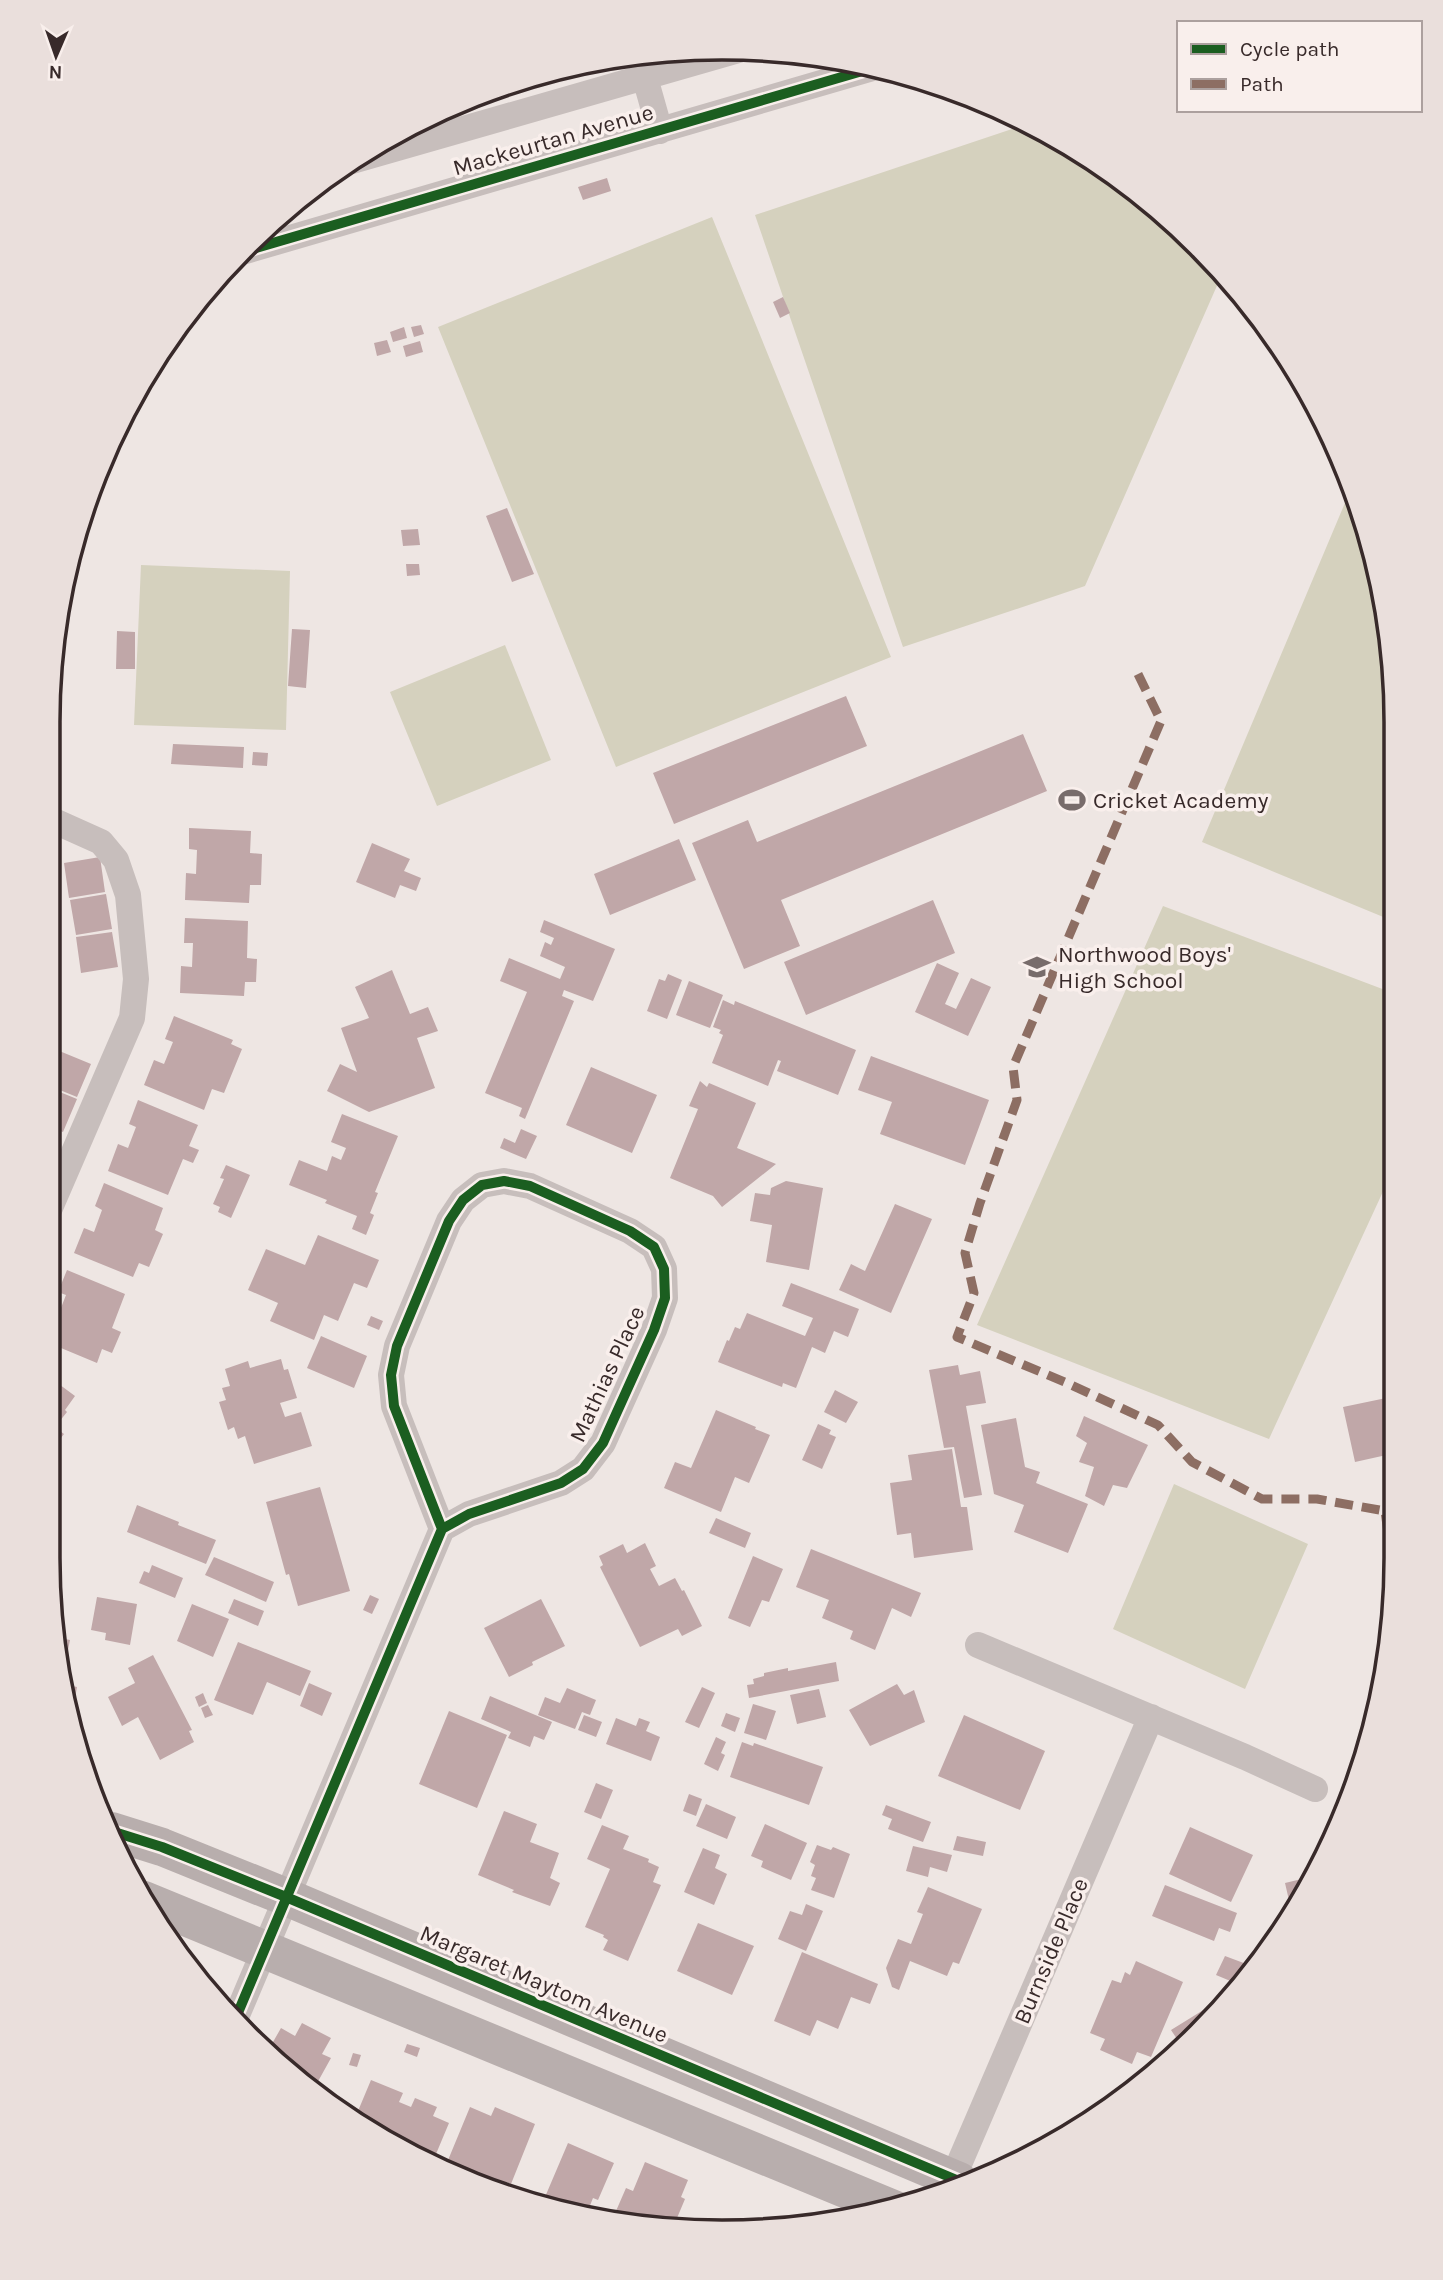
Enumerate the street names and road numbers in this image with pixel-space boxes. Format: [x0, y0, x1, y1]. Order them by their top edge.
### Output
street label: Mackeurtan Avenue [450, 98, 656, 182]
street label: Mathias Place [564, 1302, 650, 1446]
street label: Burnside Place [1008, 1874, 1094, 2028]
street label: Margaret Maytom Avenue [416, 1919, 672, 2049]

